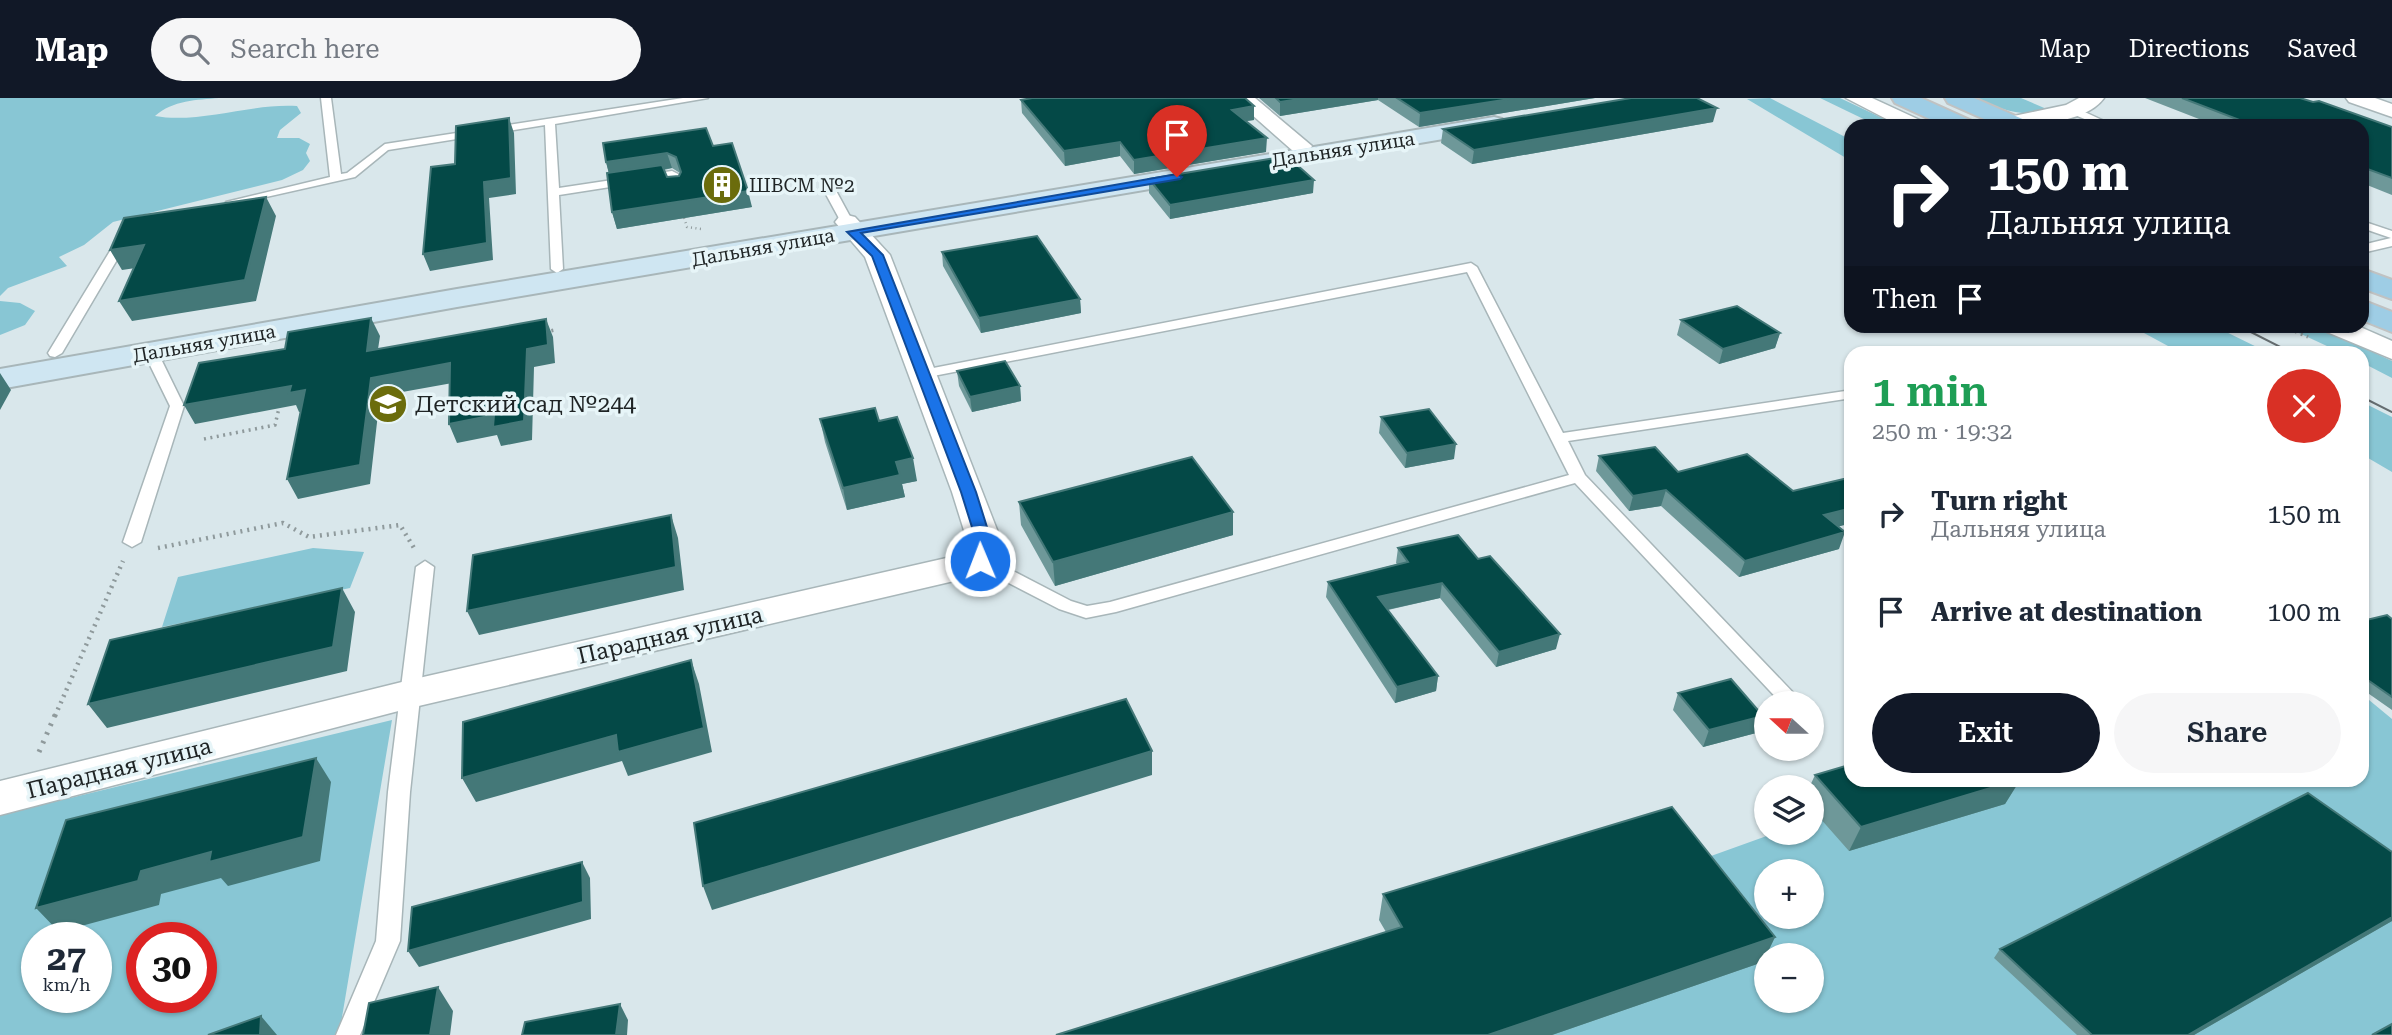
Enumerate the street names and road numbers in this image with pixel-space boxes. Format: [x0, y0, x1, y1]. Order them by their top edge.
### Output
street label: Дальняя улица [1270, 127, 1417, 172]
street label: Дальняя улица [690, 223, 837, 271]
street label: Дальняя улица [131, 319, 278, 367]
street label: Парадная улица [575, 601, 766, 670]
street label: Парадная улица [24, 732, 215, 805]

